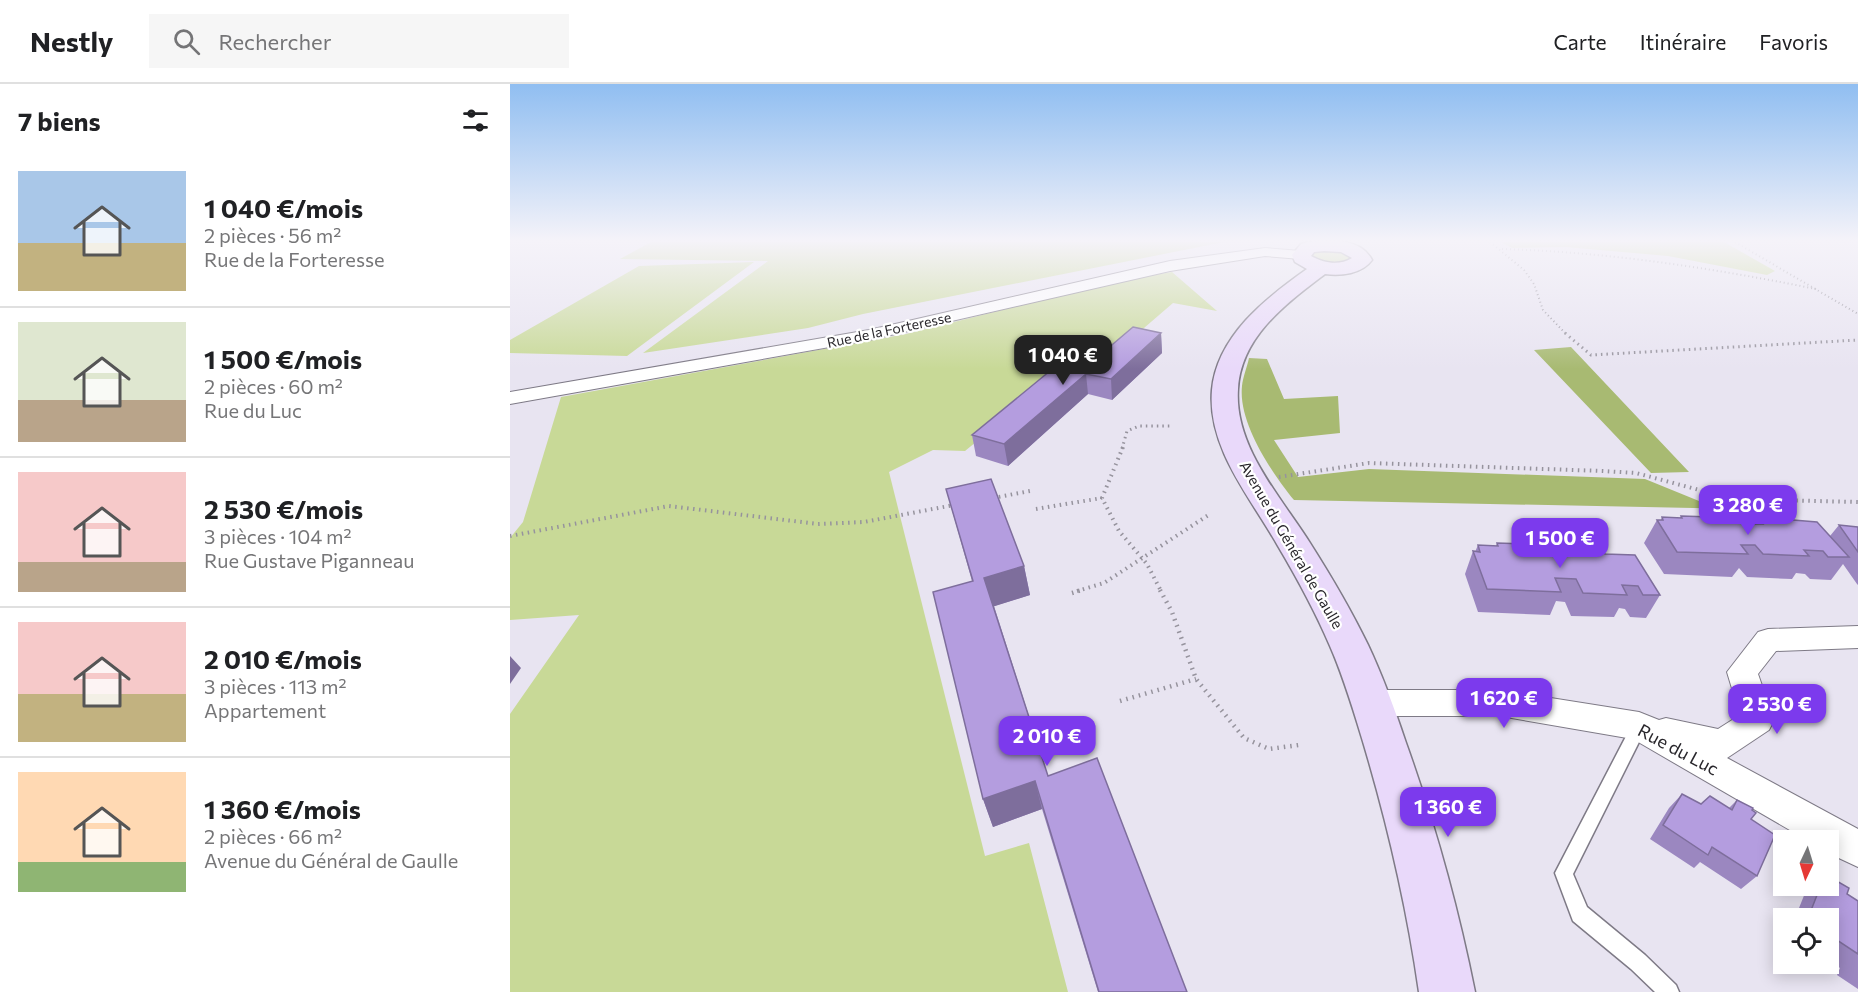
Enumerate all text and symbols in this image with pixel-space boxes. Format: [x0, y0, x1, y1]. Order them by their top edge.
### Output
search box [149, 14, 569, 68]
text: Nestly [30, 24, 113, 58]
icon: search [170, 25, 203, 58]
text: Rechercher [218, 28, 331, 55]
text: Carte [1553, 29, 1607, 54]
text: Itinéraire [1640, 29, 1726, 54]
text: Favoris [1759, 29, 1828, 54]
icon: filters [459, 104, 492, 137]
text: 7 biens [18, 105, 101, 136]
text: 1 040 €/mois [204, 192, 363, 223]
icon: home [66, 195, 138, 267]
text: 2 pièces · 56 m² [204, 223, 341, 247]
text: Rue de la Forteresse [204, 247, 385, 271]
street label: Rue de la Forteresse [825, 308, 953, 351]
pin: 1 040 € [1008, 335, 1118, 386]
text: 1 040 € [1028, 342, 1098, 366]
text: 1 500 €/mois [204, 343, 362, 374]
icon: home [66, 346, 138, 418]
text: 2 pièces · 60 m² [204, 374, 343, 398]
text: Rue du Luc [204, 398, 302, 422]
street label: Avenue du Général de Gaulle [1236, 457, 1347, 632]
pin: 3 280 € [1693, 485, 1803, 536]
text: 3 280 € [1713, 492, 1783, 516]
text: 2 530 €/mois [204, 493, 363, 524]
icon: home [66, 496, 138, 568]
pin: 1 500 € [1505, 518, 1615, 569]
text: 3 pièces · 104 m² [204, 524, 352, 548]
text: 1 500 € [1525, 525, 1595, 549]
text: Rue Gustave Piganneau [204, 548, 414, 572]
text: 2 010 €/mois [204, 643, 362, 674]
icon: home [66, 646, 138, 718]
text: 3 pièces · 113 m² [204, 674, 347, 698]
pin: 1 620 € [1449, 678, 1559, 729]
pin: 2 530 € [1722, 684, 1832, 735]
text: 1 620 € [1470, 685, 1538, 709]
text: 2 530 € [1742, 691, 1812, 715]
text: Appartement [204, 698, 326, 722]
pin: 2 010 € [992, 716, 1102, 767]
street label: Rue du Luc [1634, 719, 1723, 780]
text: 2 010 € [1013, 723, 1081, 747]
pin: 1 360 € [1393, 787, 1503, 838]
text: 1 360 €/mois [204, 793, 361, 824]
text: 1 360 € [1414, 794, 1482, 818]
icon: home [66, 796, 138, 868]
text: 2 pièces · 66 m² [204, 824, 342, 848]
north arrow [1773, 830, 1839, 896]
map controls [1773, 830, 1839, 974]
text: Avenue du Général de Gaulle [204, 848, 458, 872]
button: locate [1773, 908, 1839, 974]

